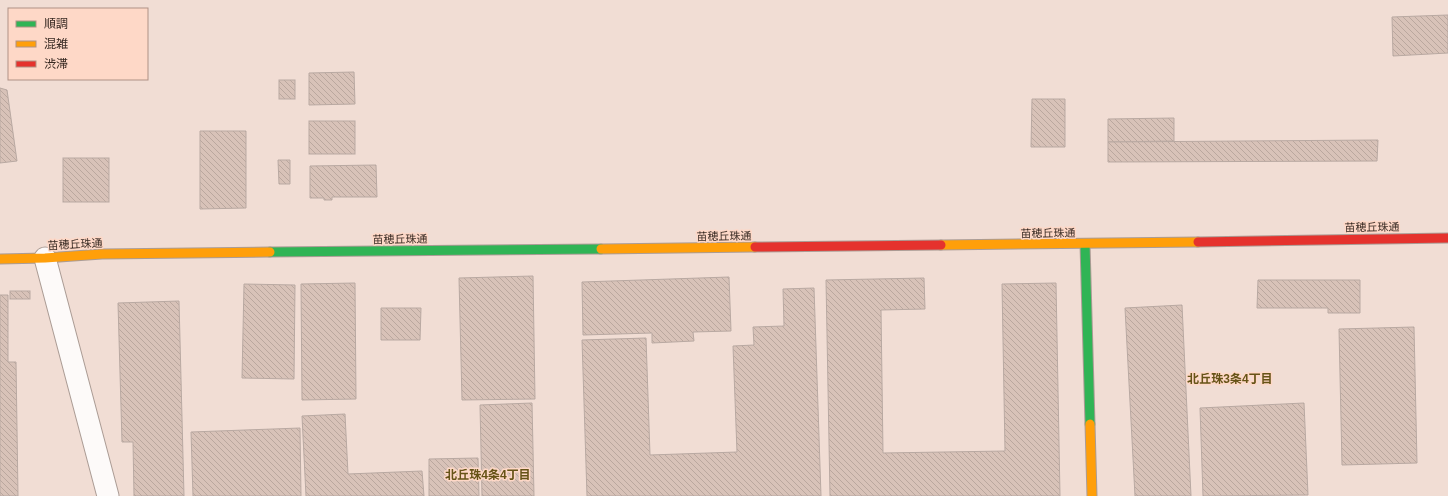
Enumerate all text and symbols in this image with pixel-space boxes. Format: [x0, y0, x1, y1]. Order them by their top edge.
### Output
legend [8, 8, 148, 80]
text: 順調 [44, 17, 68, 31]
text: 混雑 [44, 37, 68, 51]
text: 渋滞 [44, 57, 68, 71]
street label: 苗穂丘珠通 [1344, 221, 1400, 233]
street label: 苗穂丘珠通 [1020, 227, 1076, 239]
street label: 苗穂丘珠通 [696, 230, 752, 242]
street label: 苗穂丘珠通 [372, 233, 428, 245]
street label: 苗穂丘珠通 [47, 237, 103, 251]
district label: 北丘珠3条4丁目 [1187, 372, 1273, 386]
district label: 北丘珠4条4丁目 [445, 468, 531, 482]

